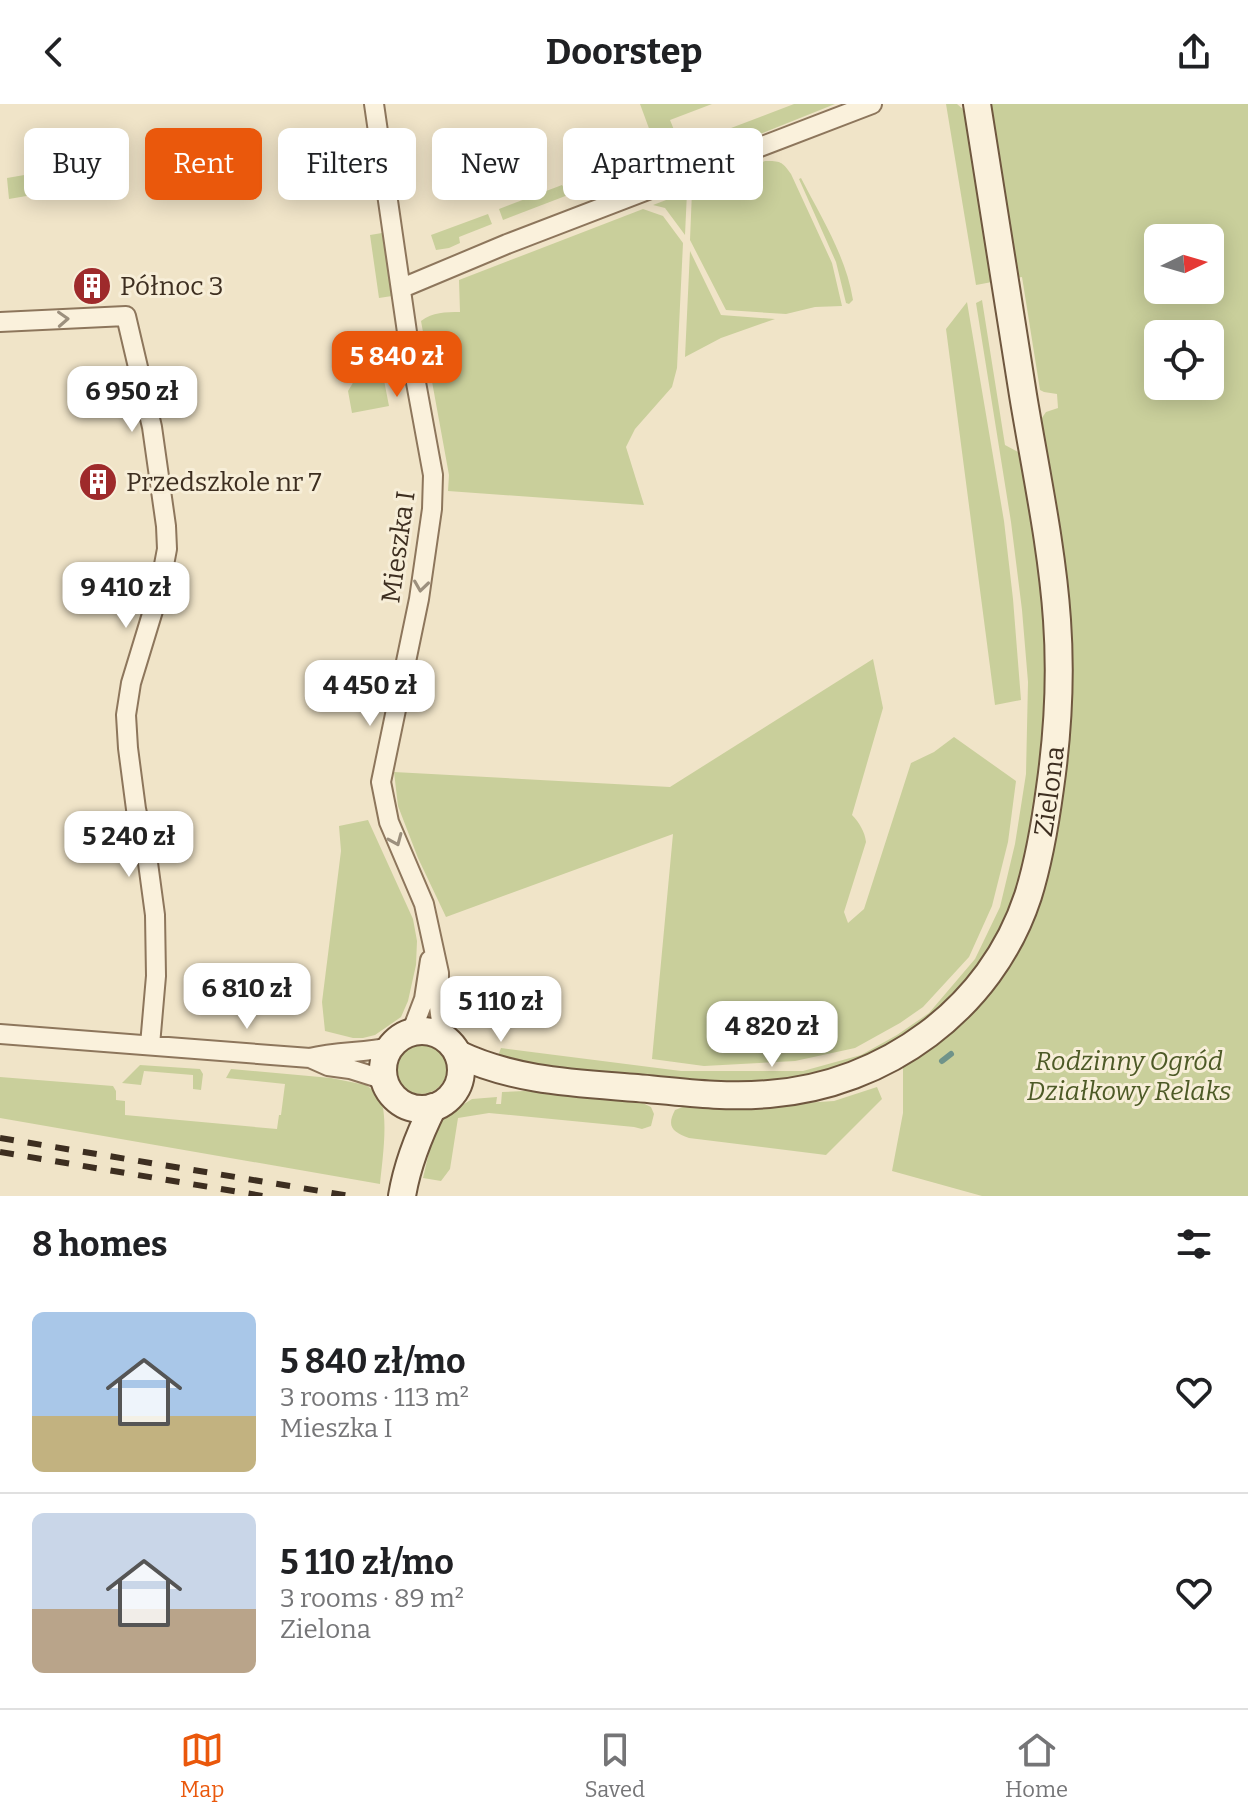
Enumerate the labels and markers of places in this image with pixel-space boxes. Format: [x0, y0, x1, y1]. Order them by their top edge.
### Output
building icon: Północ 3 [71, 265, 113, 307]
place label: Północ 3 [120, 271, 224, 302]
pin: 5 840 zł [314, 331, 480, 399]
pin: 6 950 zł [49, 366, 215, 434]
building icon: Przedszkole nr 7 [77, 461, 119, 503]
place label: Przedszkole nr 7 [126, 467, 322, 498]
pin: 9 410 zł [43, 562, 209, 630]
pin: 4 450 zł [287, 660, 453, 728]
pin: 5 240 zł [46, 811, 212, 879]
pin: 6 810 zł [164, 963, 330, 1031]
pin: 5 110 zł [418, 976, 584, 1044]
pin: 4 820 zł [689, 1001, 855, 1069]

